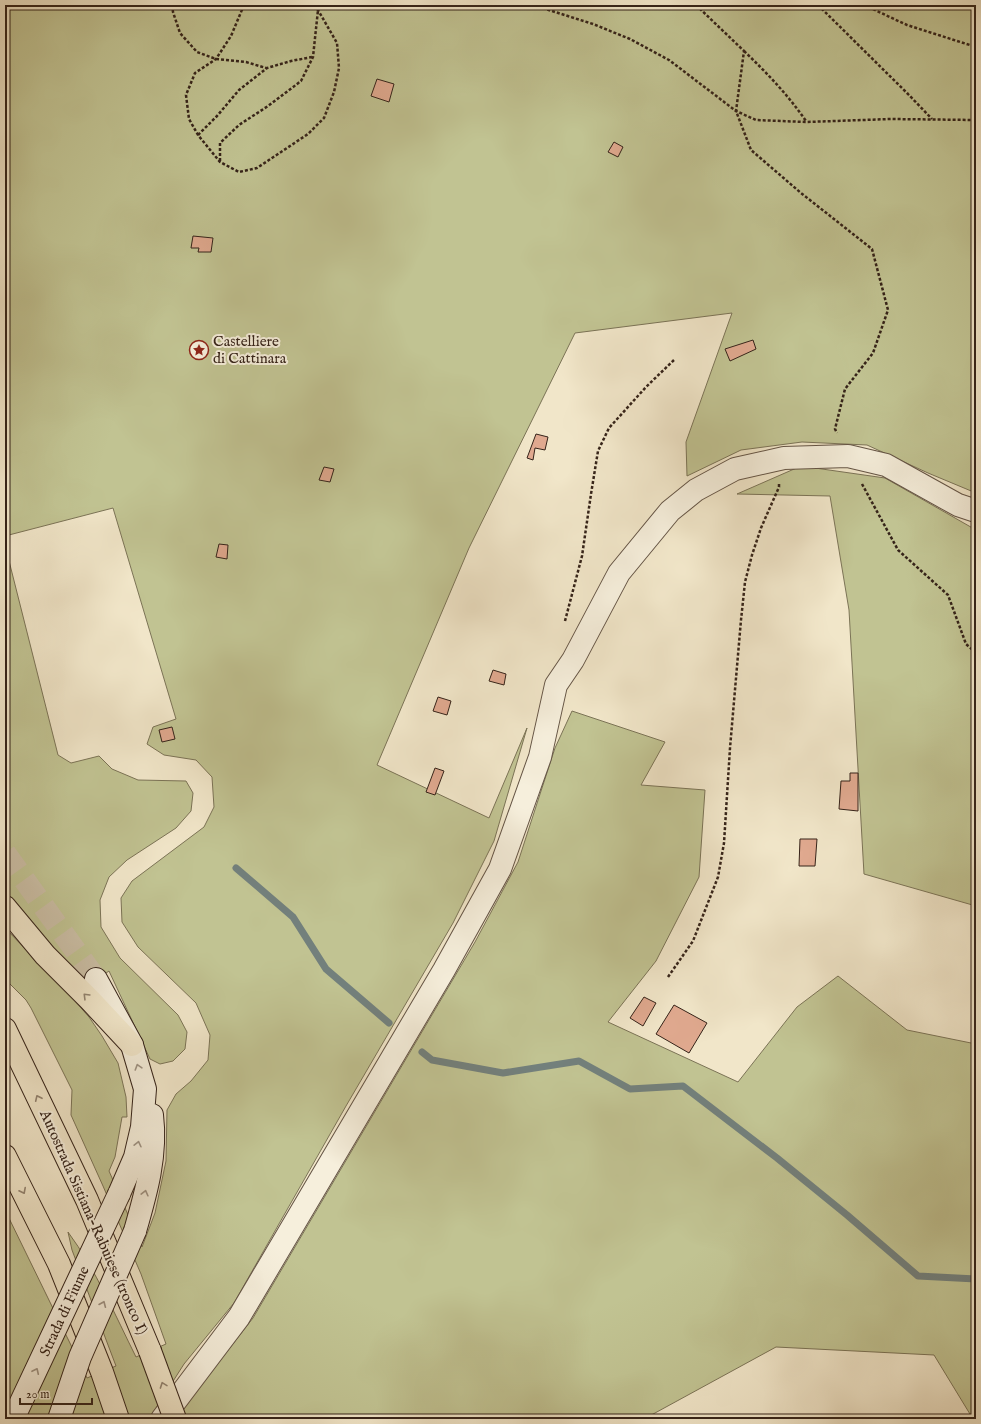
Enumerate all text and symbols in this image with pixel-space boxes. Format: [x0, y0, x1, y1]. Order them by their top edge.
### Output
place label: Castelliere di Cattinara [213, 332, 287, 368]
place icon: Castelliere di Cattinara [188, 339, 210, 361]
one-way arrow [83, 993, 91, 1001]
one-way arrow [134, 1064, 143, 1071]
one-way arrow [35, 1094, 43, 1102]
street label: Autostrada Sistiana-Rabuiese (tronco I) [35, 1106, 152, 1338]
one-way arrow [133, 1141, 141, 1148]
one-way arrow [18, 1187, 26, 1194]
one-way arrow [141, 1190, 149, 1196]
street label: Strada di Fiume [35, 1263, 94, 1359]
one-way arrow [98, 1301, 106, 1309]
one-way arrow [31, 1368, 39, 1375]
scale bar [20, 1380, 92, 1406]
one-way arrow [159, 1382, 167, 1389]
text: 20 m [26, 1387, 49, 1402]

